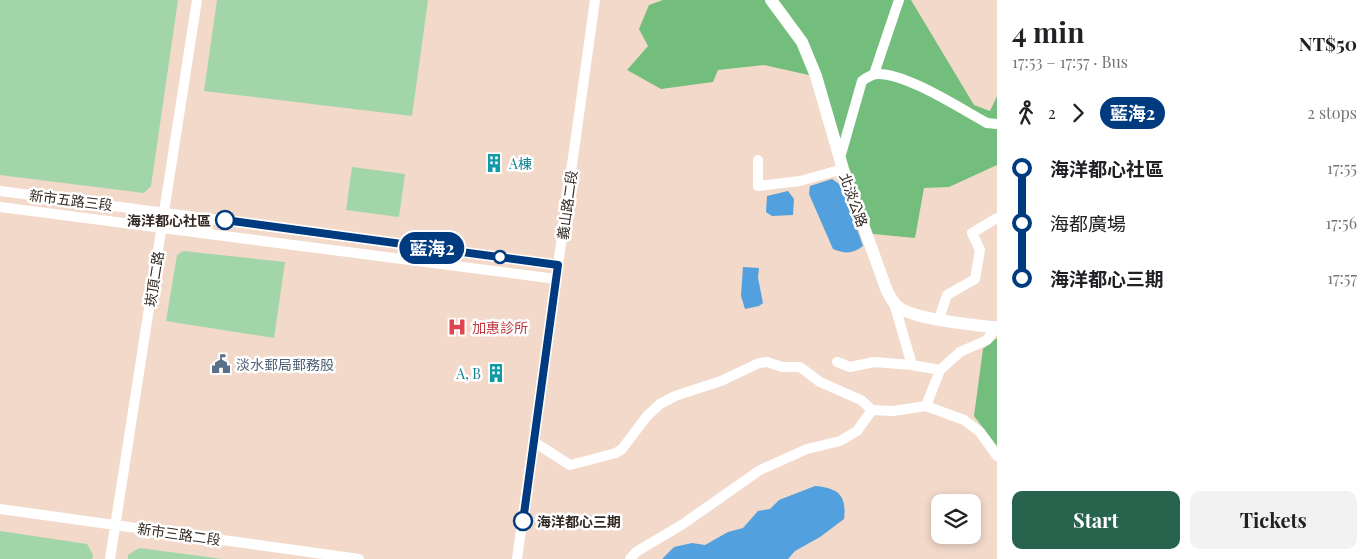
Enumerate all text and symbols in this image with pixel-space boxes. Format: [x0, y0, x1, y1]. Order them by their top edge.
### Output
text: 4 min [1012, 13, 1084, 50]
text: NT$50 [1299, 30, 1357, 56]
text: 17:53 – 17:57 · Bus [1012, 51, 1128, 72]
icon: walk [1012, 99, 1040, 127]
icon: forward [1064, 99, 1092, 127]
text: 藍海2 [1110, 101, 1155, 125]
text: 2 [1048, 102, 1056, 123]
text: 2 stops [1307, 102, 1357, 123]
building icon: A棟 [483, 152, 505, 174]
place label: A棟 [508, 154, 532, 173]
text: 海洋都心社區 [1050, 155, 1164, 181]
text: 17:55 [1327, 157, 1357, 178]
street label: 義山路二段 [553, 169, 581, 241]
street label: 北淡公路 [835, 170, 873, 230]
street label: 新市五路三段 [28, 185, 114, 215]
marker: 海洋都心社區 [215, 210, 235, 230]
text: 海都廣場 [1050, 210, 1126, 236]
place label: 海洋都心社區 [127, 211, 211, 230]
text: 17:56 [1325, 212, 1357, 233]
line badge: 藍海2 [403, 232, 461, 264]
text: 藍海2 [409, 236, 455, 260]
street label: 崁頂二路 [140, 250, 168, 308]
unlabelled marker [493, 250, 507, 264]
text: 海洋都心三期 [1050, 265, 1164, 291]
text: 17:57 [1327, 267, 1357, 288]
hospital icon: 加惠診所 [446, 316, 468, 338]
place label: 加惠診所 [472, 318, 528, 337]
public building icon: 淡水郵局郵務股 [210, 353, 232, 375]
place label: 淡水郵局郵務股 [236, 355, 334, 374]
building icon: A, B [485, 362, 507, 384]
place label: A, B [455, 364, 481, 383]
button: Start [1012, 491, 1180, 549]
button: Tickets [1190, 491, 1357, 549]
map controls [931, 494, 981, 544]
button: layers [931, 494, 981, 544]
marker: 海洋都心三期 [513, 511, 533, 531]
place label: 海洋都心三期 [537, 512, 621, 531]
street label: 新市三路二段 [136, 519, 222, 549]

